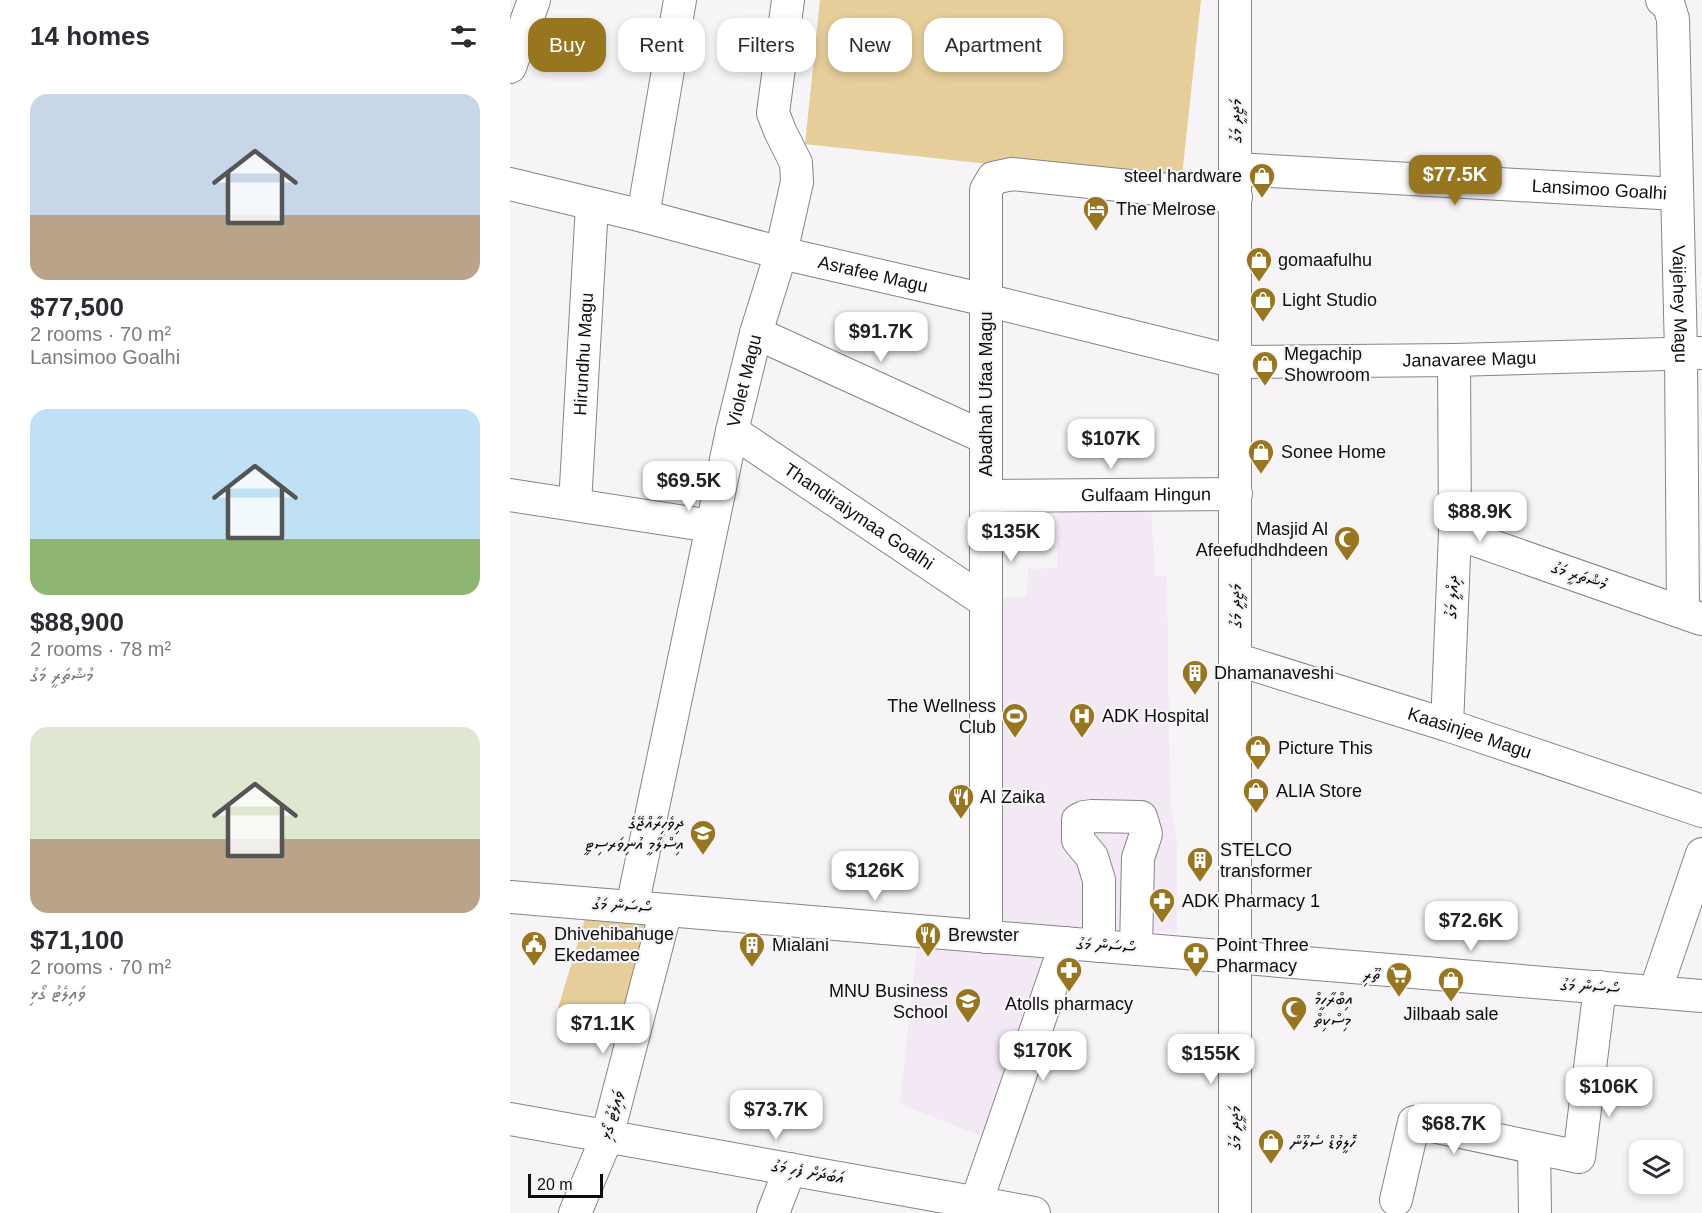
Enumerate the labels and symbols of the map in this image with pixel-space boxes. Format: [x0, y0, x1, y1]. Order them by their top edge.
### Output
street label: މަޖީދީ މަގު [1226, 98, 1248, 144]
pin: $77.5K [1406, 155, 1504, 206]
shop icon: steel hardware [1247, 161, 1277, 199]
place label: steel hardware [1124, 166, 1242, 186]
street label: Lansimoo Goalhi [1531, 176, 1667, 203]
hotel icon: The Melrose [1081, 194, 1111, 232]
place label: The Melrose [1116, 199, 1216, 219]
shop icon: gomaafulhu [1244, 245, 1274, 283]
street label: Vaijehey Magu [1668, 245, 1691, 363]
place label: gomaafulhu [1278, 250, 1372, 270]
street label: Asrafee Magu [816, 252, 930, 296]
shop icon: Light Studio [1248, 285, 1278, 323]
place label: Light Studio [1282, 290, 1377, 310]
street label: Hirundhu Magu [570, 292, 597, 416]
street label: Abadhah Ufaa Magu [976, 311, 996, 477]
pin: $91.7K [832, 312, 930, 363]
street label: Violet Magu [723, 332, 765, 429]
place label: Megachip Showroom [1284, 344, 1370, 385]
street label: Janavaree Magu [1402, 348, 1537, 370]
shop icon: Megachip Showroom [1250, 349, 1280, 387]
pin: $107K [1069, 419, 1153, 470]
shop icon: Sonee Home [1246, 437, 1276, 475]
place label: Sonee Home [1281, 442, 1386, 462]
street label: Thandiraiymaa Goalhi [780, 459, 938, 574]
pin: $69.5K [640, 461, 738, 512]
street label: Gulfaam Hingun [1081, 484, 1211, 505]
pin: $88.9K [1431, 492, 1529, 543]
pin: $135K [969, 512, 1053, 563]
place label: Masjid Al Afeefudhdhdeen [1196, 519, 1328, 560]
mosque icon: Masjid Al Afeefudhdhdeen [1332, 524, 1362, 562]
street label: މުޝްތަރީ މަގު [1547, 557, 1610, 597]
street label: ދިއްލީ މަގު [1441, 575, 1465, 620]
street label: މަޖީދީ މަގު [1226, 583, 1248, 629]
building icon: Dhamanaveshi [1180, 658, 1210, 696]
place label: Dhamanaveshi [1214, 663, 1334, 683]
place label: The Wellness Club [887, 696, 996, 737]
sports icon: The Wellness Club [1000, 701, 1030, 739]
hospital icon: ADK Hospital [1067, 701, 1097, 739]
street label: Kaasinjee Magu [1405, 703, 1534, 763]
place label: ADK Hospital [1102, 706, 1209, 726]
shop icon: Picture This [1243, 733, 1273, 771]
place label: Picture This [1278, 738, 1373, 758]
shop icon: ALIA Store [1241, 776, 1271, 814]
place label: ALIA Store [1276, 781, 1362, 801]
restaurant icon: Al Zaika [946, 782, 976, 820]
place label: Al Zaika [980, 787, 1046, 807]
place label: ދިވެހިރާއްޖޭގެ އިސްލާމީ އުނިވަރސިޓީ [584, 813, 684, 856]
school or university icon: ދިވެހިރާއްޖޭގެ އިސްލާމީ އުނިވަރސިޓީ [688, 818, 718, 856]
place label: STELCO transformer [1220, 840, 1312, 881]
building icon: STELCO transformer [1185, 845, 1215, 883]
pin: $126K [833, 851, 917, 902]
pharmacy icon: ADK Pharmacy 1 [1147, 886, 1177, 924]
place label: ADK Pharmacy 1 [1182, 891, 1320, 911]
street label: ސޯސަން މަގު [591, 893, 653, 919]
pin: $72.6K [1422, 901, 1520, 952]
restaurant icon: Brewster [913, 920, 943, 958]
place label: Dhivehibahuge Ekedamee [554, 924, 674, 965]
place label: Brewster [948, 925, 1019, 945]
public building icon: Dhivehibahuge Ekedamee [519, 929, 549, 967]
building icon: Mialani [737, 930, 767, 968]
street label: ސޯސަން މަގު [1075, 933, 1137, 959]
place label: Mialani [772, 935, 829, 955]
place label: Point Three Pharmacy [1216, 935, 1309, 976]
pharmacy icon: Point Three Pharmacy [1181, 940, 1211, 978]
pharmacy icon: Atolls pharmacy [1054, 955, 1084, 993]
supermarket icon: ތޫރި [1384, 960, 1414, 998]
place label: ތޫރި [1362, 965, 1381, 987]
shop icon: Jilbaab sale [1436, 965, 1466, 1003]
street label: ސޯސަން މަގު [1559, 974, 1621, 1000]
place label: MNU Business School [829, 981, 948, 1022]
school or university icon: MNU Business School [953, 986, 983, 1024]
place label: އިބްރާހީމް މިސްކިތް [1313, 989, 1353, 1032]
place label: Atolls pharmacy [1005, 994, 1133, 1014]
mosque icon: އިބްރާހީމް މިސްކިތް [1279, 994, 1309, 1032]
pin: $71.1K [554, 1004, 652, 1055]
place label: Jilbaab sale [1403, 1004, 1499, 1024]
pin: $170K [1001, 1031, 1085, 1082]
pin: $155K [1169, 1034, 1253, 1085]
pin: $106K [1567, 1067, 1651, 1118]
street label: ވައިލެޓު ގޯޅި [595, 1088, 631, 1143]
pin: $73.7K [727, 1090, 825, 1141]
pin: $68.7K [1405, 1104, 1503, 1155]
street label: މަޖީދީ މަގު [1225, 1105, 1247, 1151]
shop icon: ހޮލީވުޑް ސެލޫން [1256, 1127, 1286, 1165]
place label: ހޮލީވުޑް ސެލޫން [1289, 1132, 1358, 1154]
street label: އަބަދަށް ފެހި މަގު [769, 1156, 846, 1190]
scale bar [528, 1171, 603, 1198]

